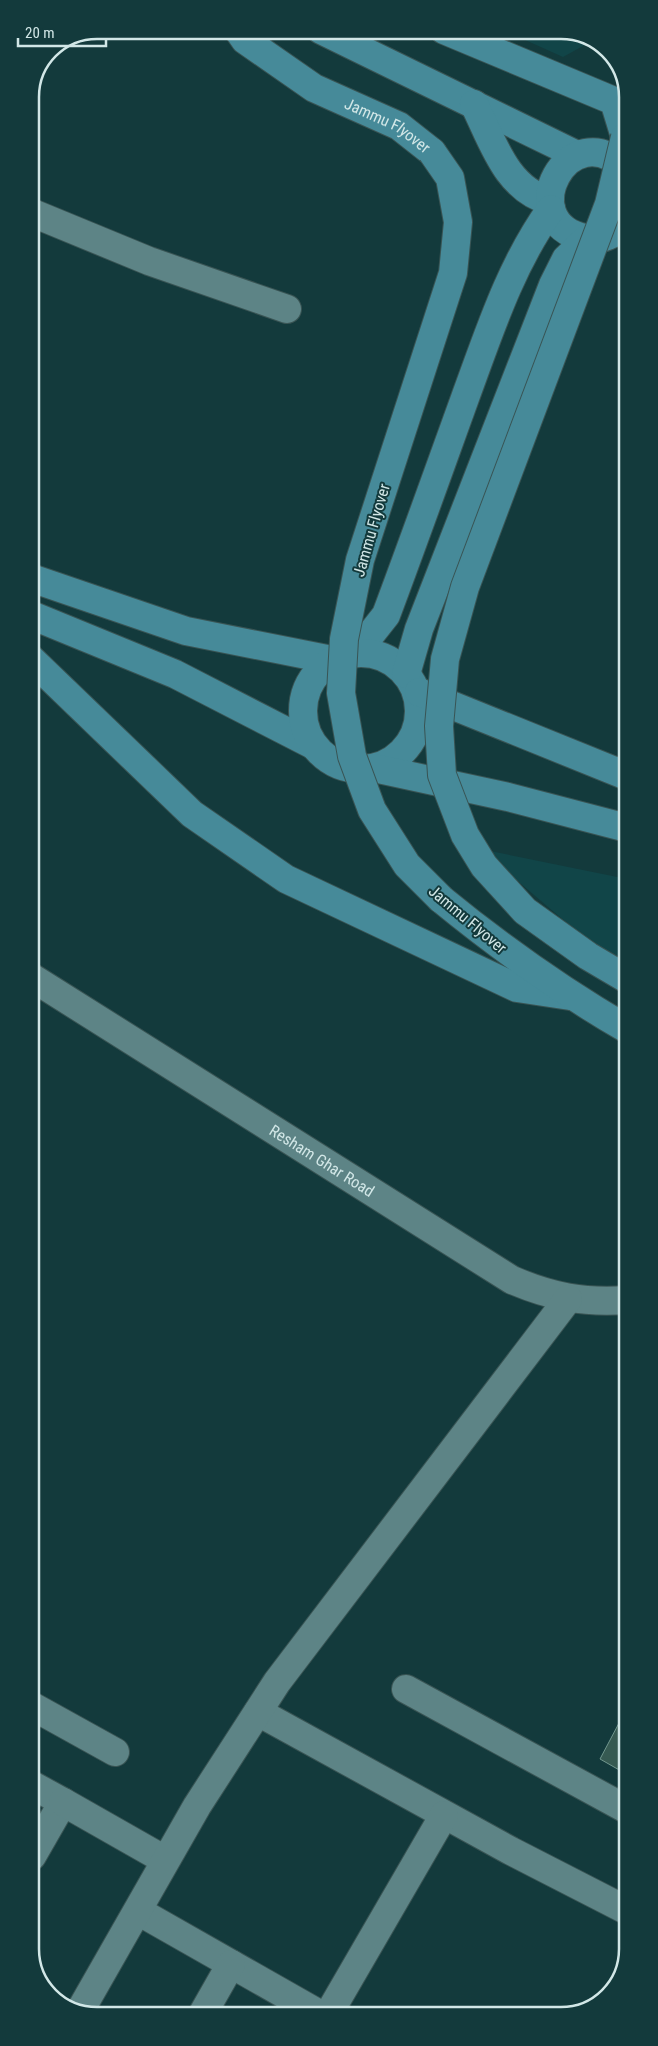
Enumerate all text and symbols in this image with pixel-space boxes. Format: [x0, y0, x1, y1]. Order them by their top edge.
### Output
scale bar [18, 15, 105, 47]
text: 20 m [25, 24, 55, 42]
street label: Jammu Flyover [342, 94, 434, 157]
street label: Jammu Flyover [349, 481, 394, 579]
street label: Jammu Flyover [425, 881, 511, 958]
street label: Resham Ghar Road [266, 1121, 378, 1201]

